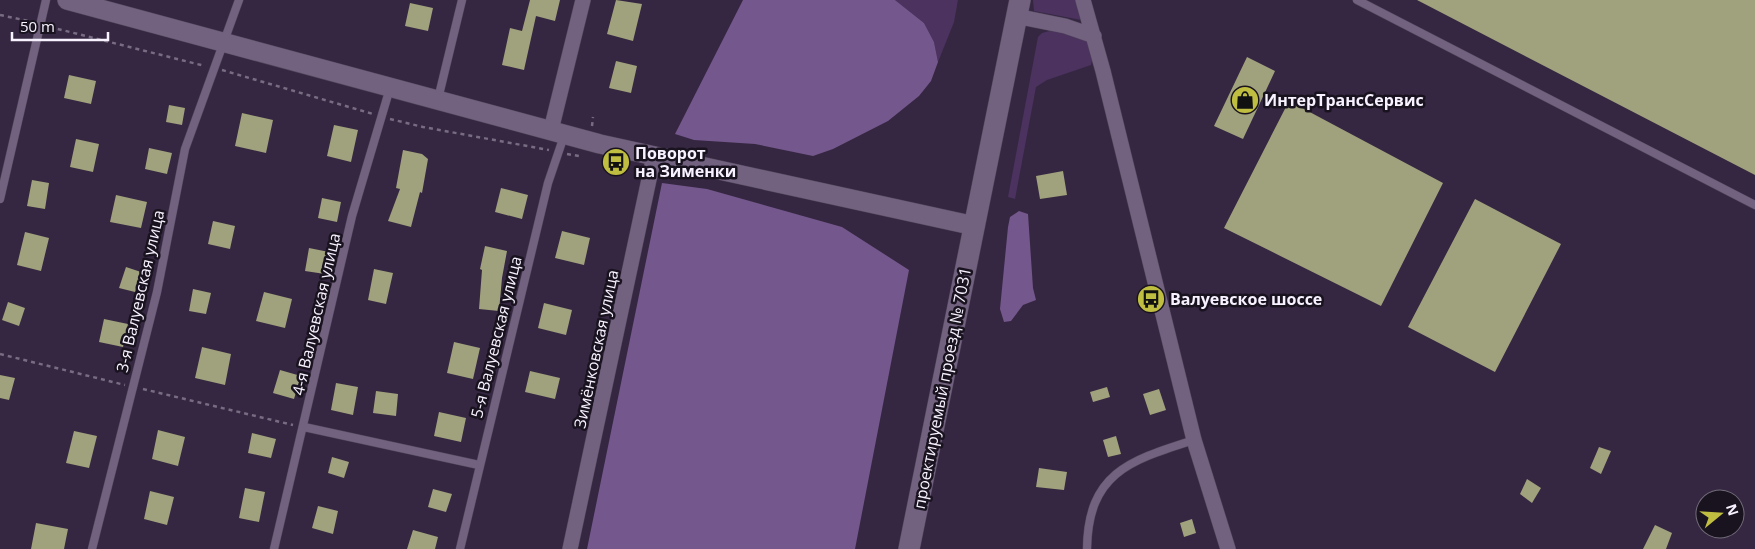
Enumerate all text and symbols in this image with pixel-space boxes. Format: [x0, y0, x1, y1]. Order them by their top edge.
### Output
scale bar [12, 10, 109, 42]
text: 50 m [20, 16, 55, 36]
shop icon: ИнтерТрансСервис [1230, 85, 1260, 115]
place label: ИнтерТрансСервис [1264, 89, 1424, 111]
place label: Поворот на Зименки [635, 142, 736, 182]
bus stop icon: Поворот на Зименки [601, 147, 631, 177]
street label: 3-я Валуевская улица [111, 208, 169, 374]
street label: 4-я Валуевская улица [287, 231, 345, 397]
street label: 5-я Валуевская улица [465, 254, 527, 420]
street label: проектируемый проезд № 7031 [908, 265, 976, 511]
street label: Зимёнковская улица [568, 268, 624, 430]
bus stop icon: Валуевское шоссе [1136, 284, 1166, 314]
place label: Валуевское шоссе [1170, 288, 1322, 310]
north arrow [1695, 489, 1745, 539]
text: N [1722, 501, 1744, 518]

